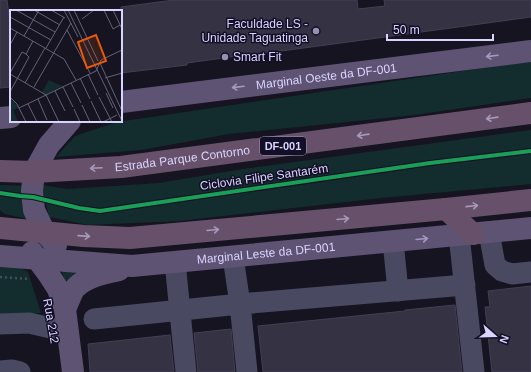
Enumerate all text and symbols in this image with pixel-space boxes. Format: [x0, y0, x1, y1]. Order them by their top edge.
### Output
inset map [10, 10, 122, 122]
scale bar [387, 16, 493, 42]
place label: Faculdade LS - Unidade Taguatinga [201, 17, 308, 45]
text: 50 m [393, 23, 420, 37]
marker: Faculdade LS - Unidade Taguatinga [311, 26, 321, 36]
place label: Smart Fit [233, 50, 282, 64]
marker: Smart Fit [220, 52, 230, 62]
one-way arrow [486, 52, 499, 60]
street label: Marginal Oeste da DF-001 [255, 61, 398, 92]
one-way arrow [232, 83, 245, 91]
one-way arrow [486, 114, 499, 122]
one-way arrow [357, 131, 370, 139]
road number: DF-001 [260, 137, 306, 155]
street label: Estrada Parque Contorno [114, 143, 251, 174]
street label: Ciclovia Filipe Santarém [199, 161, 329, 193]
one-way arrow [90, 165, 103, 172]
one-way arrow [465, 203, 478, 210]
one-way arrow [336, 215, 349, 222]
one-way arrow [206, 226, 219, 234]
one-way arrow [77, 232, 90, 239]
one-way arrow [415, 235, 428, 242]
street label: Marginal Leste da DF-001 [196, 240, 336, 267]
street label: Rua 212 [40, 297, 62, 345]
north arrow [475, 316, 515, 356]
text: N [497, 334, 511, 345]

